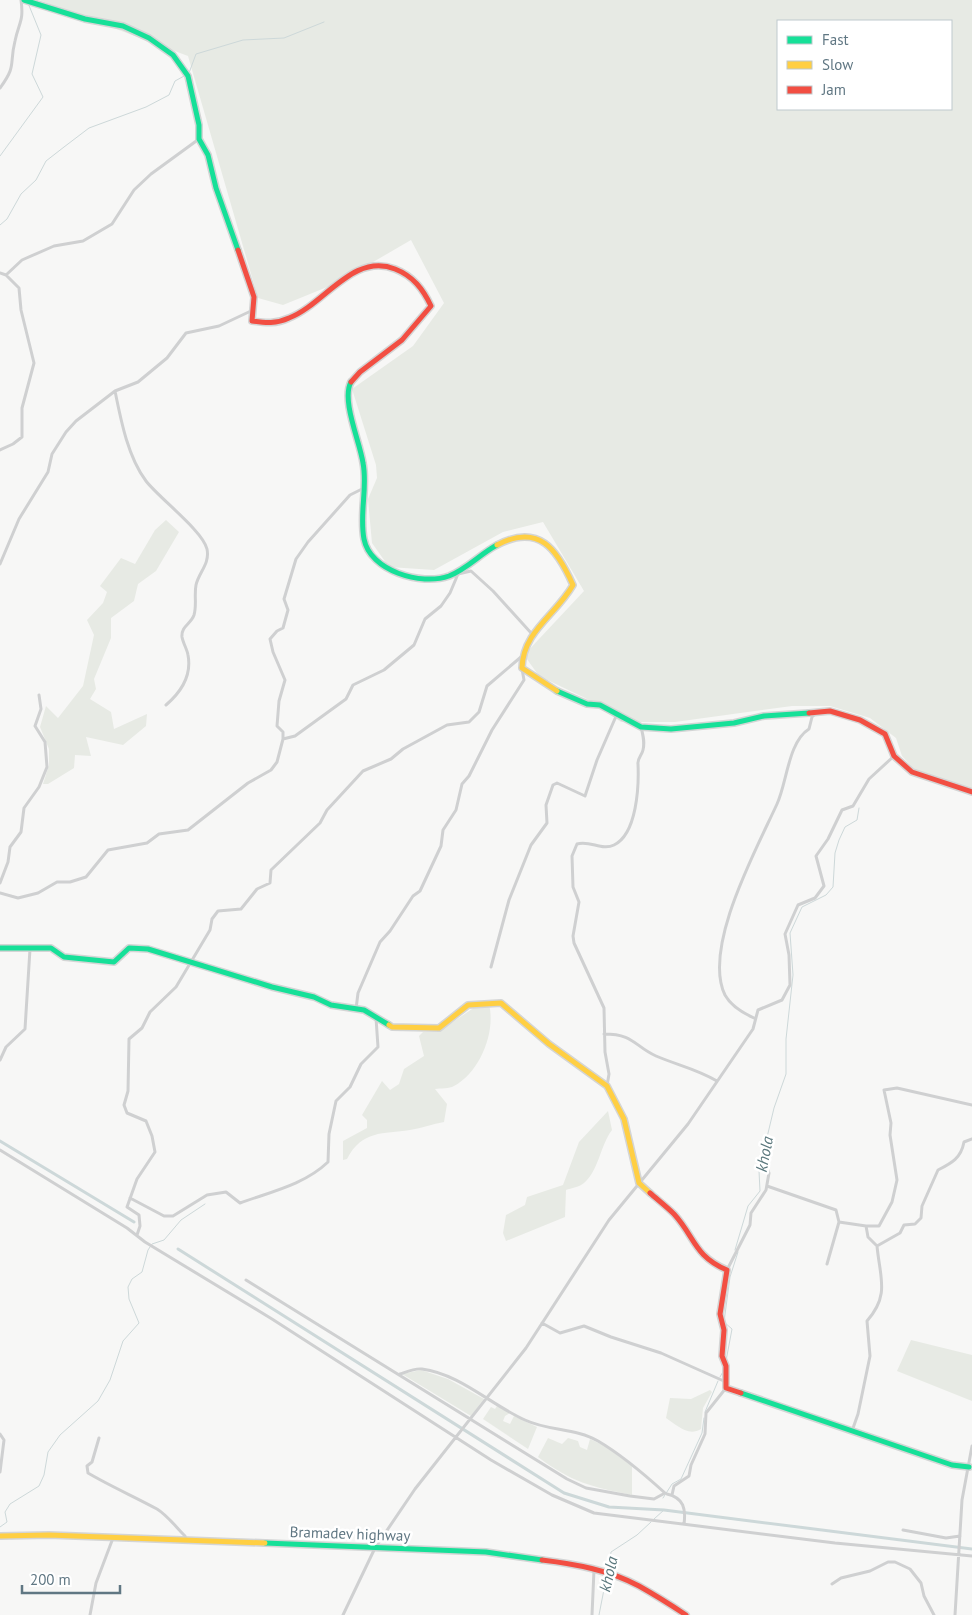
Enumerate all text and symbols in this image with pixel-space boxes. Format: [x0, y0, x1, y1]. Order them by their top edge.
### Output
legend [777, 20, 952, 110]
text: Fast [822, 30, 849, 49]
text: Slow [822, 55, 853, 74]
text: Jam [821, 80, 846, 99]
water label: khola [751, 1134, 777, 1173]
street label: Bramadev highway [289, 1522, 411, 1545]
water label: khola [594, 1554, 622, 1594]
scale bar [22, 1562, 120, 1594]
text: 200 m [30, 1570, 71, 1589]

